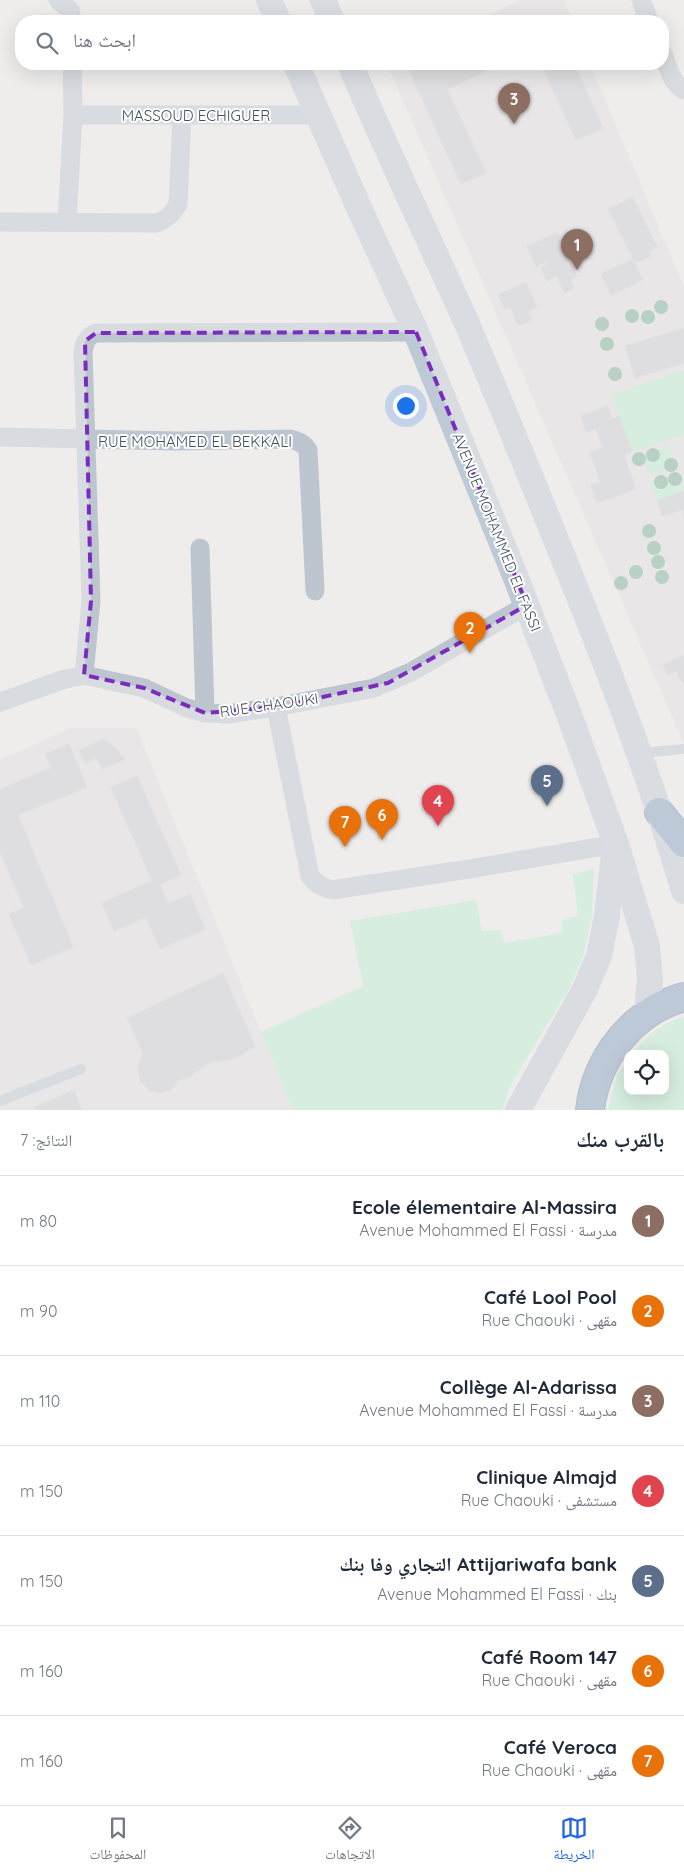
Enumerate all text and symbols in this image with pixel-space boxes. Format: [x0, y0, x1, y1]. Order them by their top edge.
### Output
search box [15, 15, 669, 70]
text: ابحث هنا [73, 28, 136, 52]
icon: search [33, 29, 61, 57]
pin: 3 [498, 83, 530, 124]
street label: MASSOUD ECHIGUER [122, 106, 270, 125]
pin: 1 [561, 229, 593, 270]
your location [393, 393, 419, 419]
street label: AVENUE MOHAMMED EL FASSI [448, 430, 546, 634]
street label: RUE MOHAMED EL BEKKALI [98, 432, 292, 451]
pin: 2 [454, 612, 486, 653]
street label: RUE CHAOUKI [218, 689, 320, 721]
pin: 5 [531, 765, 563, 806]
pin: 4 [422, 785, 454, 826]
pin: 6 [366, 799, 398, 840]
pin: 7 [329, 806, 361, 847]
map controls [624, 1050, 669, 1095]
button: locate [624, 1050, 669, 1095]
text: بالقرب منك [576, 1126, 664, 1152]
text: النتائج: 7 [20, 1130, 72, 1150]
text: Ecole élementaire Al-Massira [352, 1195, 617, 1219]
text: 80 m [20, 1211, 57, 1231]
text: 1 [645, 1211, 651, 1231]
text: مدرسة · Avenue Mohammed El Fassi [359, 1220, 617, 1240]
text: Café Lool Pool [484, 1285, 617, 1309]
text: 90 m [20, 1301, 57, 1321]
text: 2 [643, 1301, 653, 1321]
text: مقهى · Rue Chaouki [482, 1310, 617, 1330]
text: Collège Al-Adarissa [440, 1375, 617, 1399]
text: 110 m [20, 1391, 60, 1411]
text: 3 [644, 1391, 652, 1411]
text: مدرسة · Avenue Mohammed El Fassi [359, 1400, 617, 1420]
text: Clinique Almajd [476, 1465, 617, 1489]
text: 150 m [20, 1481, 63, 1501]
text: 4 [643, 1481, 653, 1501]
text: مستشفى · Rue Chaouki [461, 1490, 617, 1510]
text: Attijariwafa bank التجاري وفا بنك [339, 1552, 617, 1576]
text: 150 m [20, 1571, 63, 1591]
text: 5 [643, 1571, 653, 1591]
text: بنك · Avenue Mohammed El Fassi [377, 1584, 617, 1604]
text: Café Room 147 [481, 1645, 617, 1669]
text: 160 m [20, 1661, 63, 1681]
text: 6 [644, 1661, 652, 1681]
text: مقهى · Rue Chaouki [482, 1670, 617, 1690]
text: Café Veroca [504, 1735, 617, 1759]
text: 160 m [20, 1751, 63, 1771]
text: 7 [644, 1751, 652, 1771]
text: مقهى · Rue Chaouki [482, 1760, 617, 1780]
tab: المحفوظات [89, 1814, 146, 1868]
tab: الاتجاهات [325, 1814, 375, 1868]
tab: الخريطة [553, 1814, 595, 1868]

